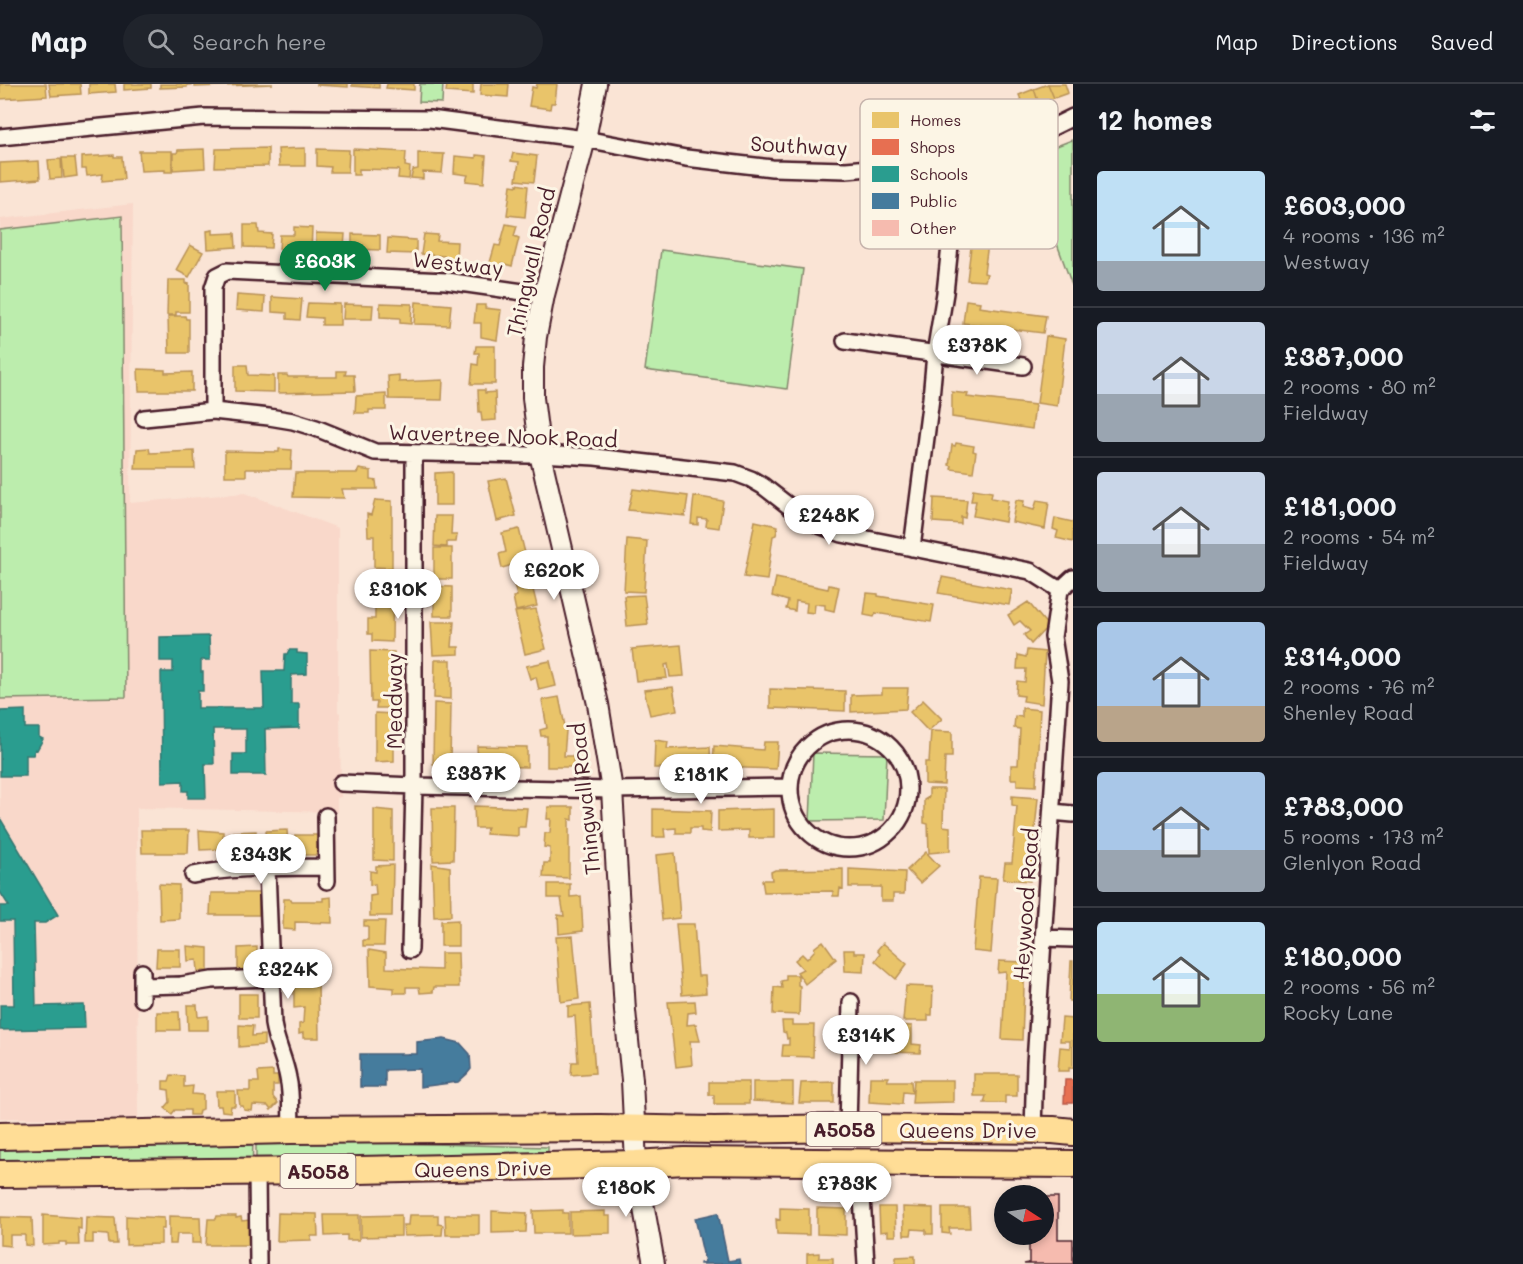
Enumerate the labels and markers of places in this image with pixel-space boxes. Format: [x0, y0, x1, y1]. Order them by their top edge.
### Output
pin: £603K [283, 241, 367, 292]
pin: £378K [935, 325, 1019, 376]
pin: £248K [787, 495, 871, 546]
pin: £620K [512, 550, 596, 601]
pin: £310K [356, 569, 440, 620]
pin: £387K [434, 753, 518, 804]
pin: £181K [659, 754, 743, 805]
pin: £343K [219, 834, 303, 885]
pin: £324K [246, 949, 330, 1000]
pin: £314K [824, 1015, 908, 1066]
pin: £783K [805, 1163, 889, 1214]
pin: £180K [584, 1167, 668, 1218]

